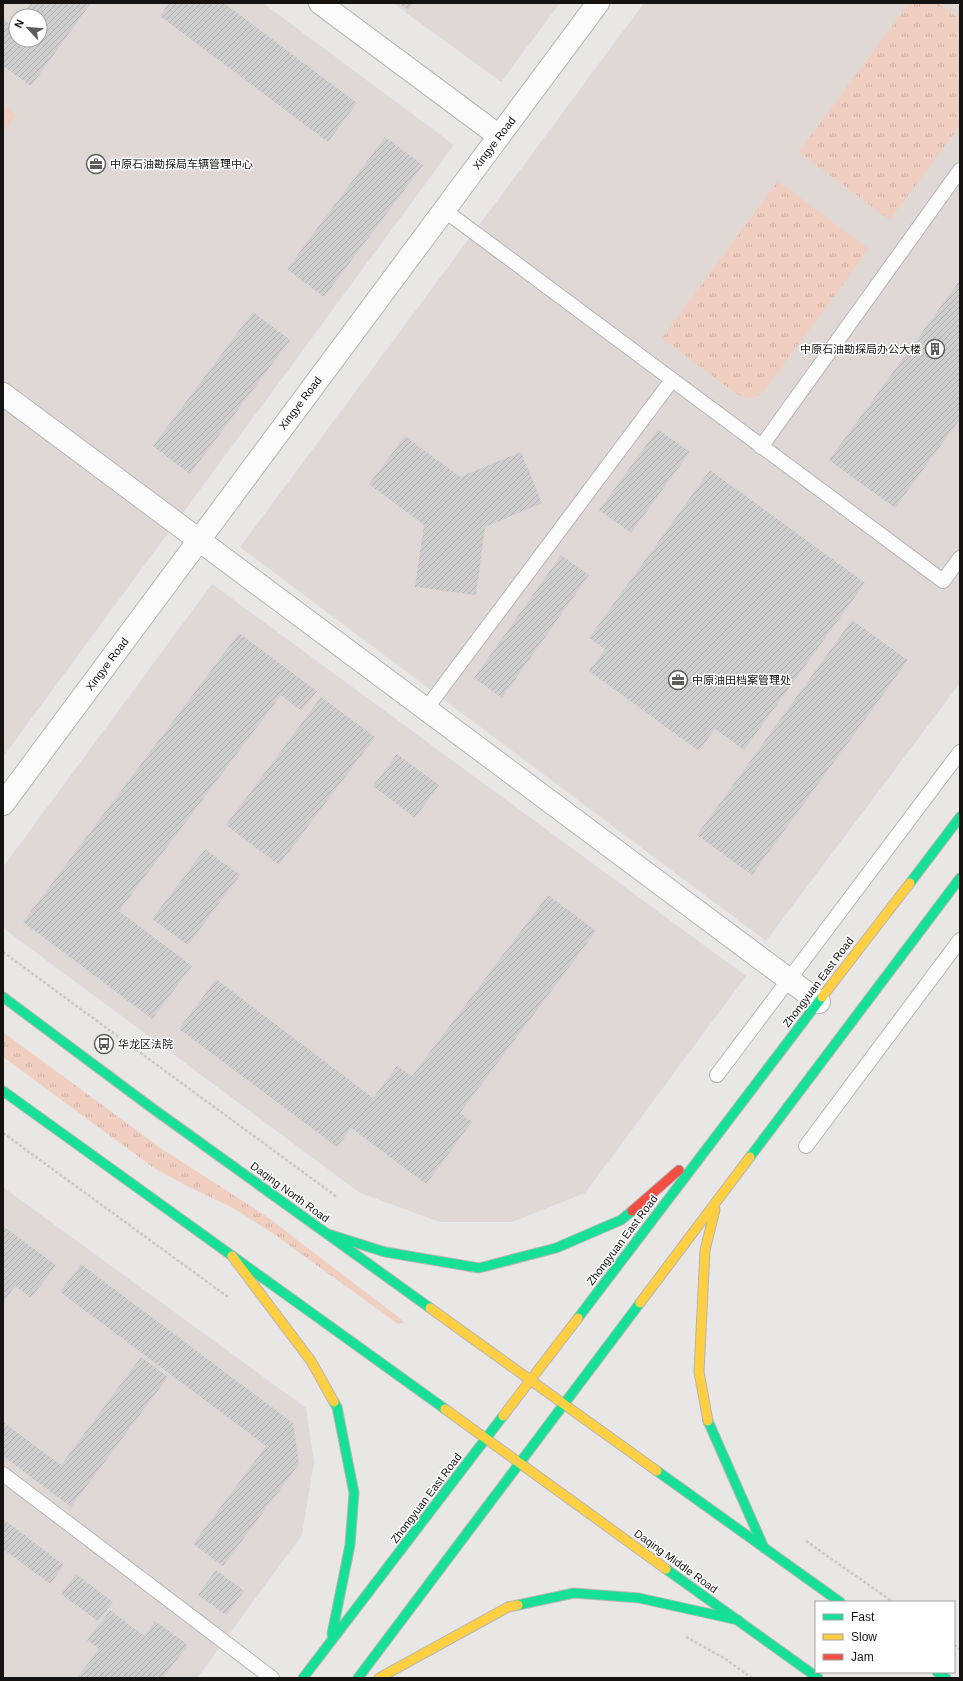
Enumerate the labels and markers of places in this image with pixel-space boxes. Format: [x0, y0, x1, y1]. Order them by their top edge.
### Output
office icon: 中原石油勘探局车辆管理中心 [85, 153, 107, 175]
place label: 中原石油勘探局车辆管理中心 [110, 158, 253, 170]
building icon: 中原石油勘探局办公大楼 [924, 338, 946, 360]
place label: 中原石油勘探局办公大楼 [800, 343, 921, 355]
office icon: 中原油田档案管理处 [667, 669, 689, 691]
place label: 中原油田档案管理处 [692, 674, 791, 686]
bus stop icon: 华龙区法院 [93, 1033, 115, 1055]
place label: 华龙区法院 [118, 1038, 173, 1050]

